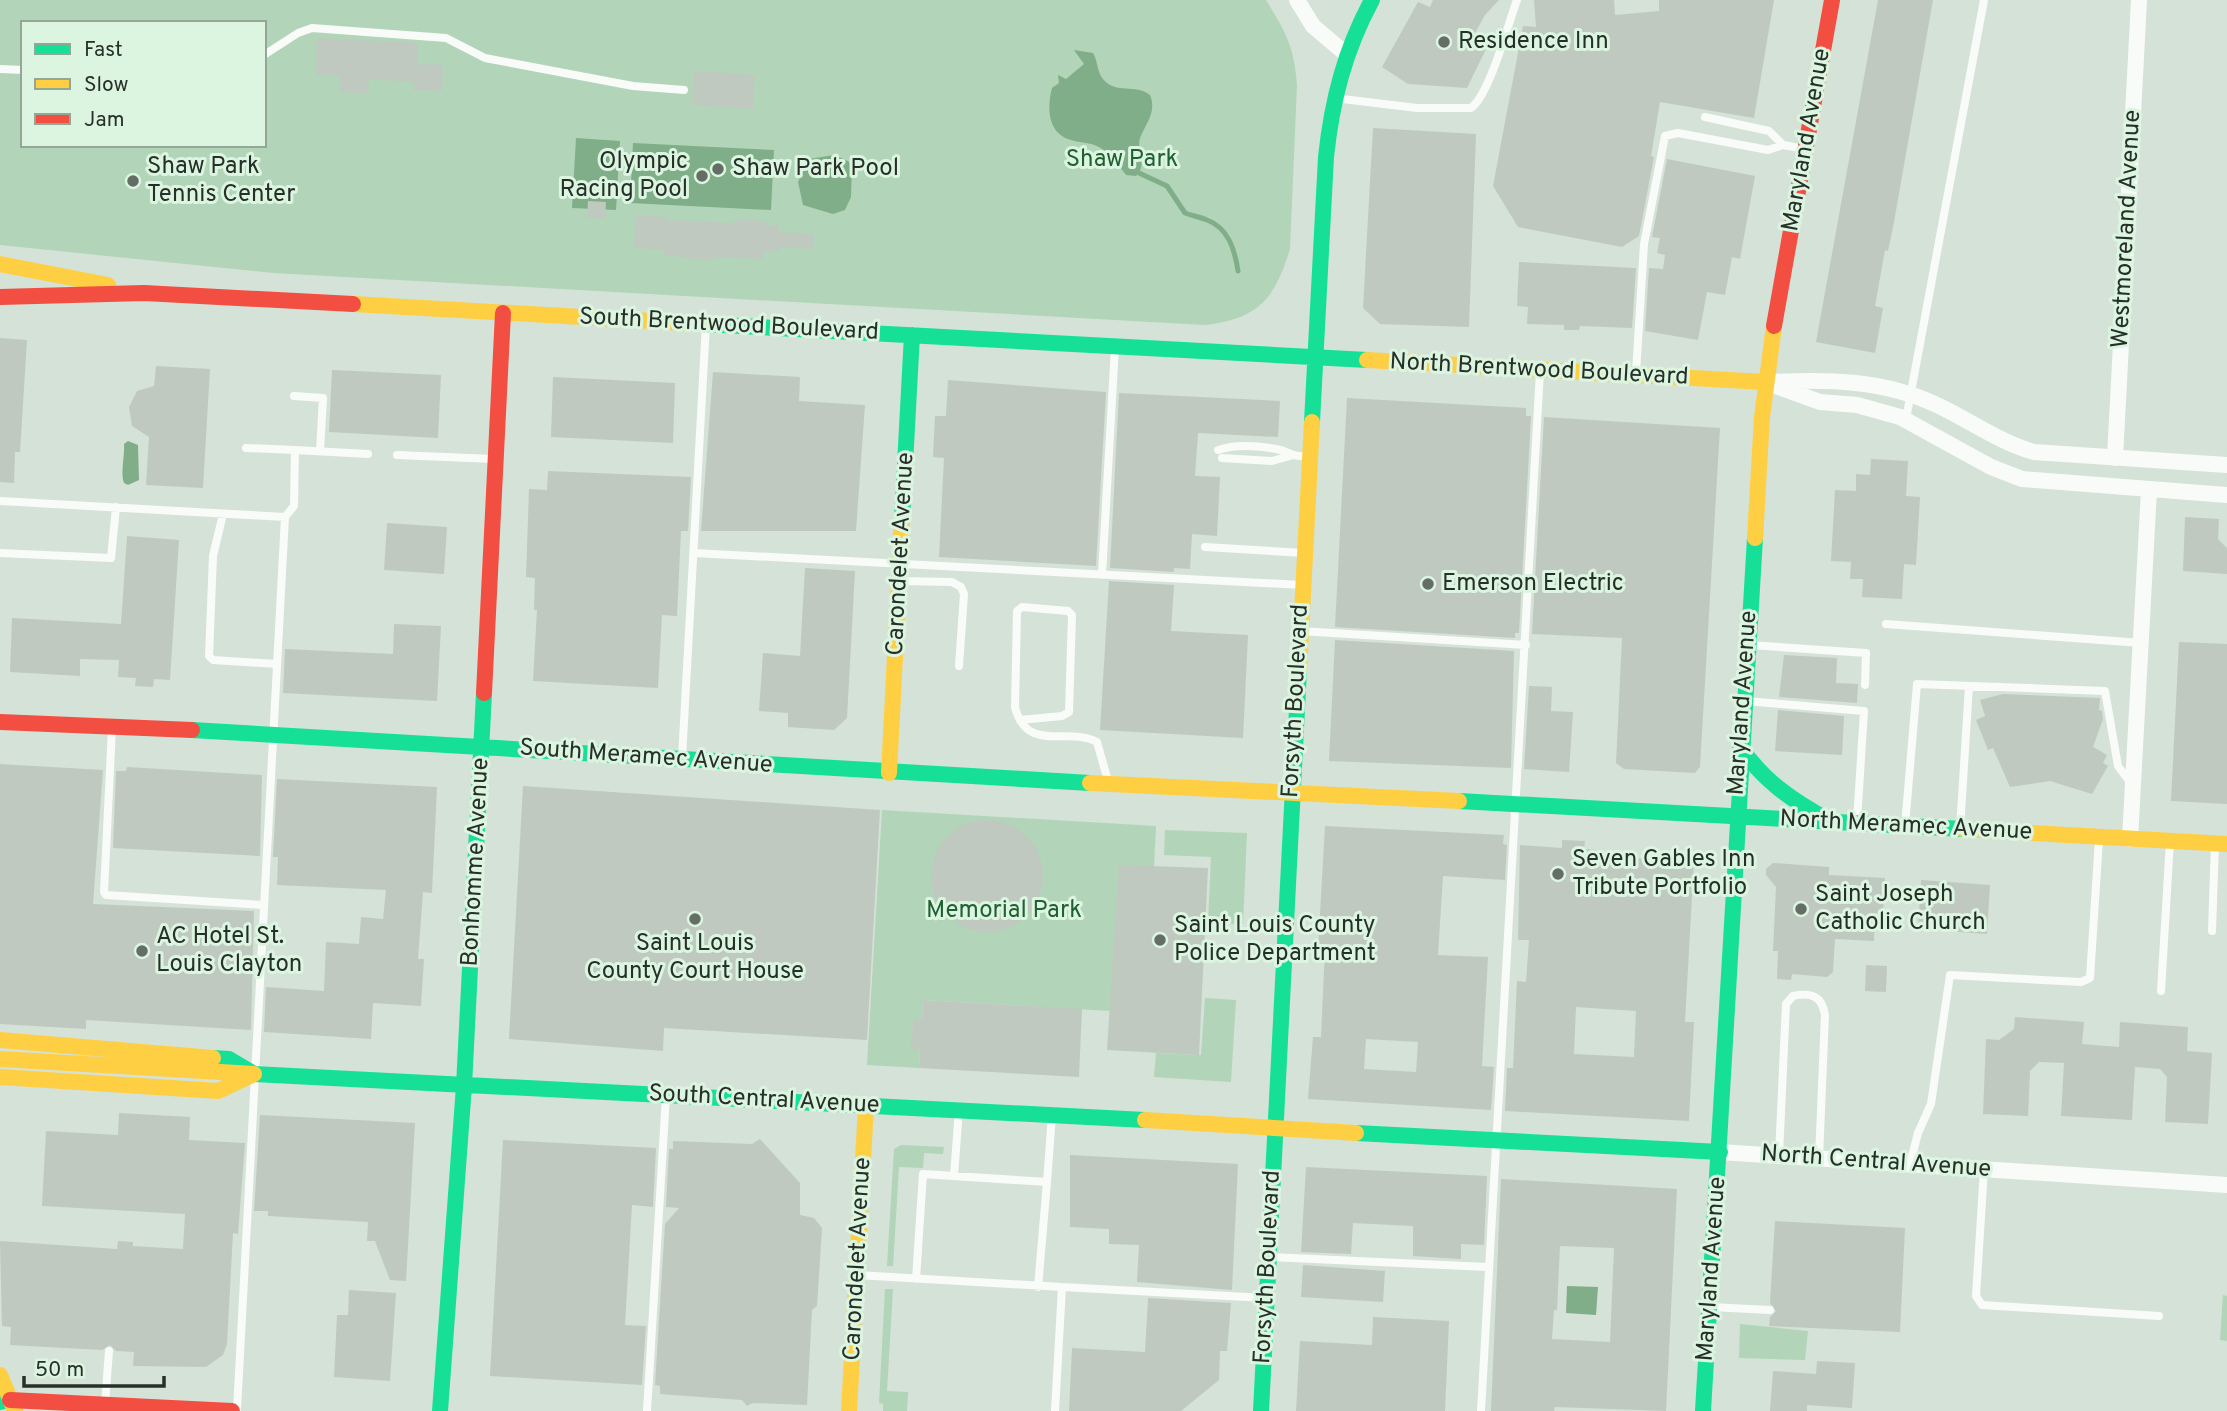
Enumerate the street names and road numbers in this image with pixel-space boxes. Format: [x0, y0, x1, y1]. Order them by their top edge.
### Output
street label: Maryland Avenue [1776, 46, 1838, 234]
street label: Westmoreland Avenue [2106, 109, 2148, 349]
street label: South Brentwood Boulevard [578, 302, 880, 348]
street label: North Brentwood Boulevard [1389, 347, 1689, 393]
street label: Carondelet Avenue [881, 452, 921, 656]
street label: Forsyth Boulevard [1276, 603, 1316, 799]
street label: Maryland Avenue [1722, 610, 1764, 796]
street label: South Meramec Avenue [518, 733, 774, 781]
street label: Bonhomme Avenue [456, 757, 496, 967]
street label: North Meramec Avenue [1779, 804, 2033, 848]
street label: South Central Avenue [648, 1079, 880, 1121]
street label: North Central Avenue [1760, 1139, 1992, 1185]
street label: Carondelet Avenue [838, 1157, 878, 1361]
street label: Forsyth Boulevard [1248, 1169, 1288, 1365]
street label: Maryland Avenue [1691, 1176, 1733, 1362]

